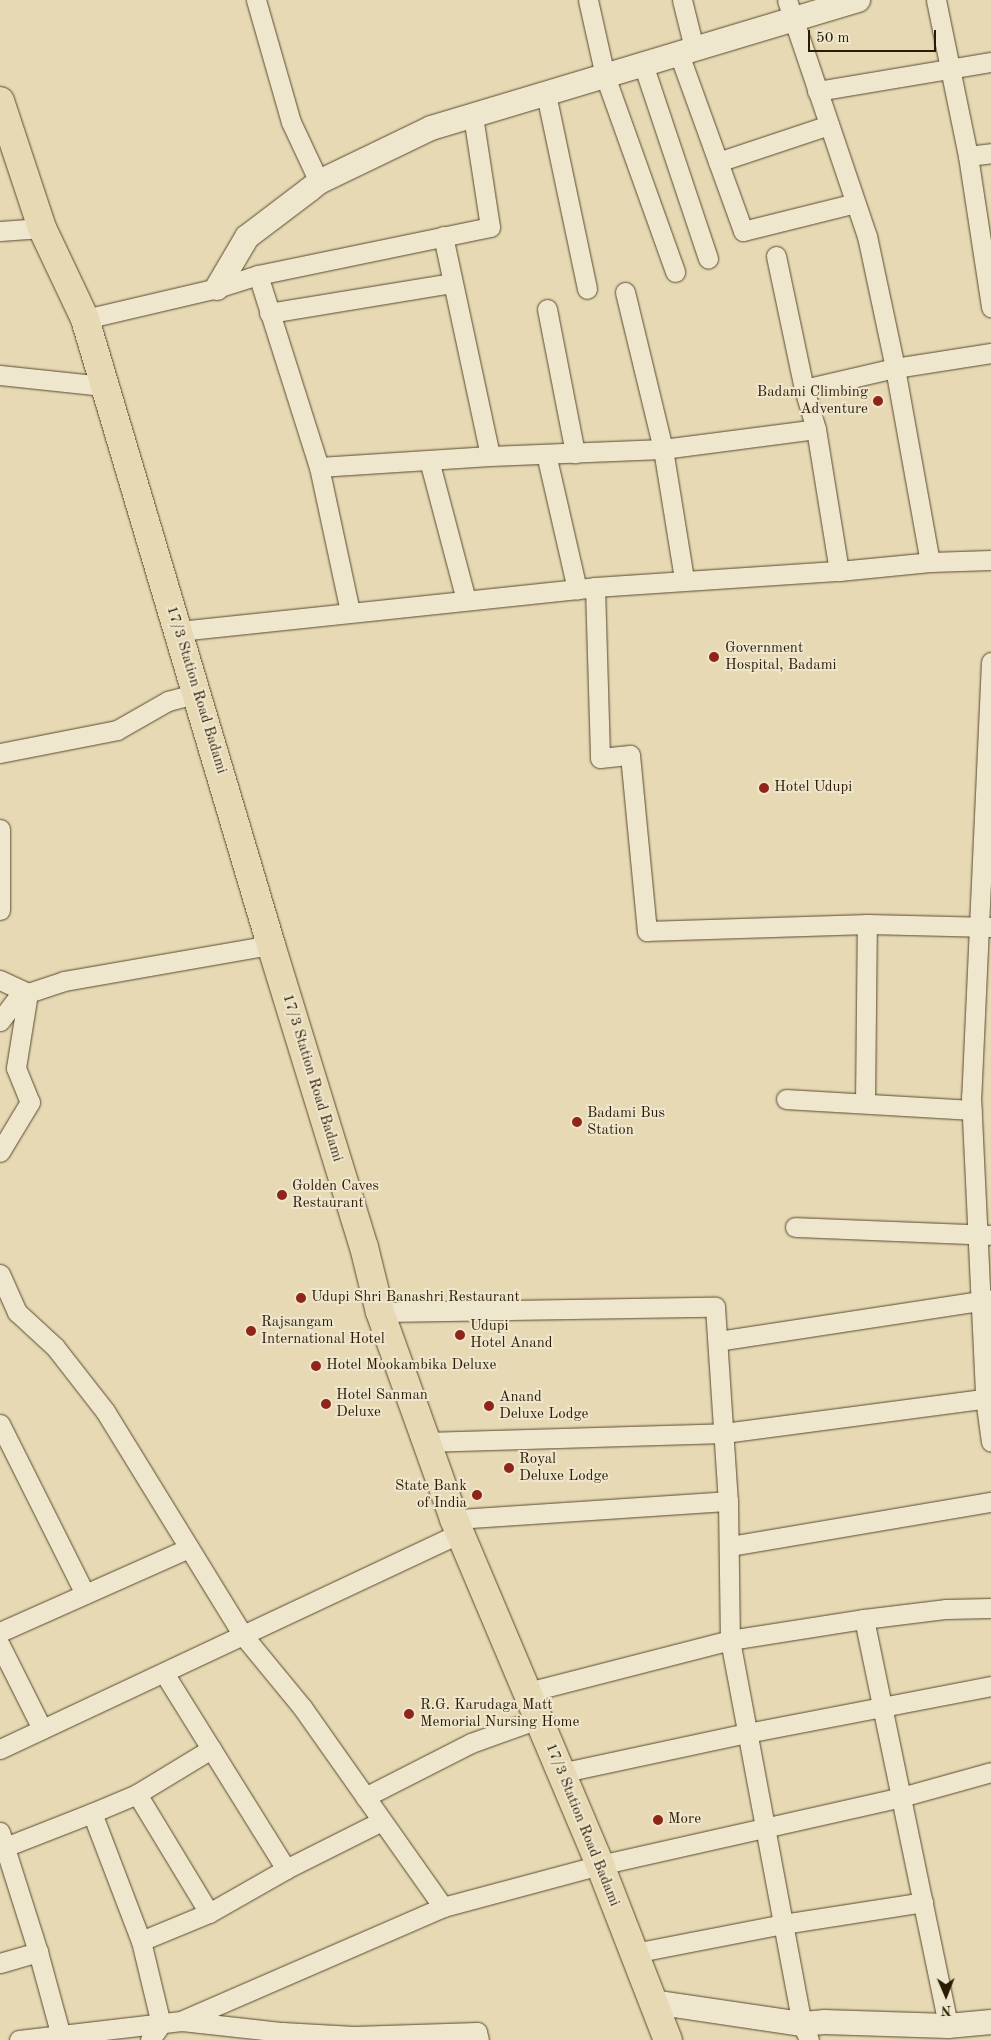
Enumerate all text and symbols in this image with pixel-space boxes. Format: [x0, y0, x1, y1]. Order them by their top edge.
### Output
scale bar [811, 20, 938, 52]
text: 50 m [816, 31, 850, 46]
place label: Badami Climbing Adventure [757, 383, 868, 418]
marker: Badami Climbing Adventure [872, 395, 884, 407]
street label: 17/3 Station Road Badami [162, 604, 230, 776]
place label: Government Hospital, Badami [725, 639, 837, 674]
marker: Government Hospital, Badami [707, 650, 721, 664]
place label: Hotel Udupi [774, 779, 852, 797]
marker: Hotel Udupi [758, 782, 770, 794]
street label: 17/3 Station Road Badami [278, 992, 346, 1164]
place label: Badami Bus Station [587, 1104, 665, 1139]
marker: Badami Bus Station [571, 1116, 583, 1128]
place label: Golden Caves Restaurant [292, 1177, 379, 1212]
marker: Golden Caves Restaurant [276, 1189, 288, 1201]
place label: Udupi Shri Banashri Restaurant [311, 1289, 520, 1307]
marker: Udupi Shri Banashri Restaurant [295, 1292, 307, 1304]
place label: Rajsangam International Hotel [261, 1313, 385, 1348]
place label: Udupi Hotel Anand [470, 1317, 553, 1352]
marker: Rajsangam International Hotel [245, 1325, 257, 1337]
marker: Udupi Hotel Anand [454, 1329, 466, 1341]
place label: Hotel Mookambika Deluxe [326, 1357, 496, 1375]
marker: Hotel Mookambika Deluxe [310, 1360, 322, 1372]
place label: Hotel Sanman Deluxe [336, 1386, 428, 1421]
place label: Anand Deluxe Lodge [499, 1388, 589, 1423]
marker: Hotel Sanman Deluxe [320, 1398, 332, 1410]
marker: Anand Deluxe Lodge [483, 1400, 495, 1412]
place label: Royal Deluxe Lodge [519, 1450, 609, 1485]
marker: Royal Deluxe Lodge [503, 1462, 515, 1474]
place label: State Bank of India [395, 1477, 467, 1512]
marker: State Bank of India [471, 1489, 483, 1501]
place label: R.G. Karudaga Matt Memorial Nursing Home [420, 1696, 579, 1731]
marker: R.G. Karudaga Matt Memorial Nursing Home [402, 1707, 416, 1721]
street label: 17/3 Station Road Badami [541, 1741, 623, 1909]
place label: More [668, 1811, 701, 1829]
marker: More [652, 1814, 664, 1826]
north arrow [921, 1970, 971, 2020]
text: N [941, 2003, 952, 2017]

